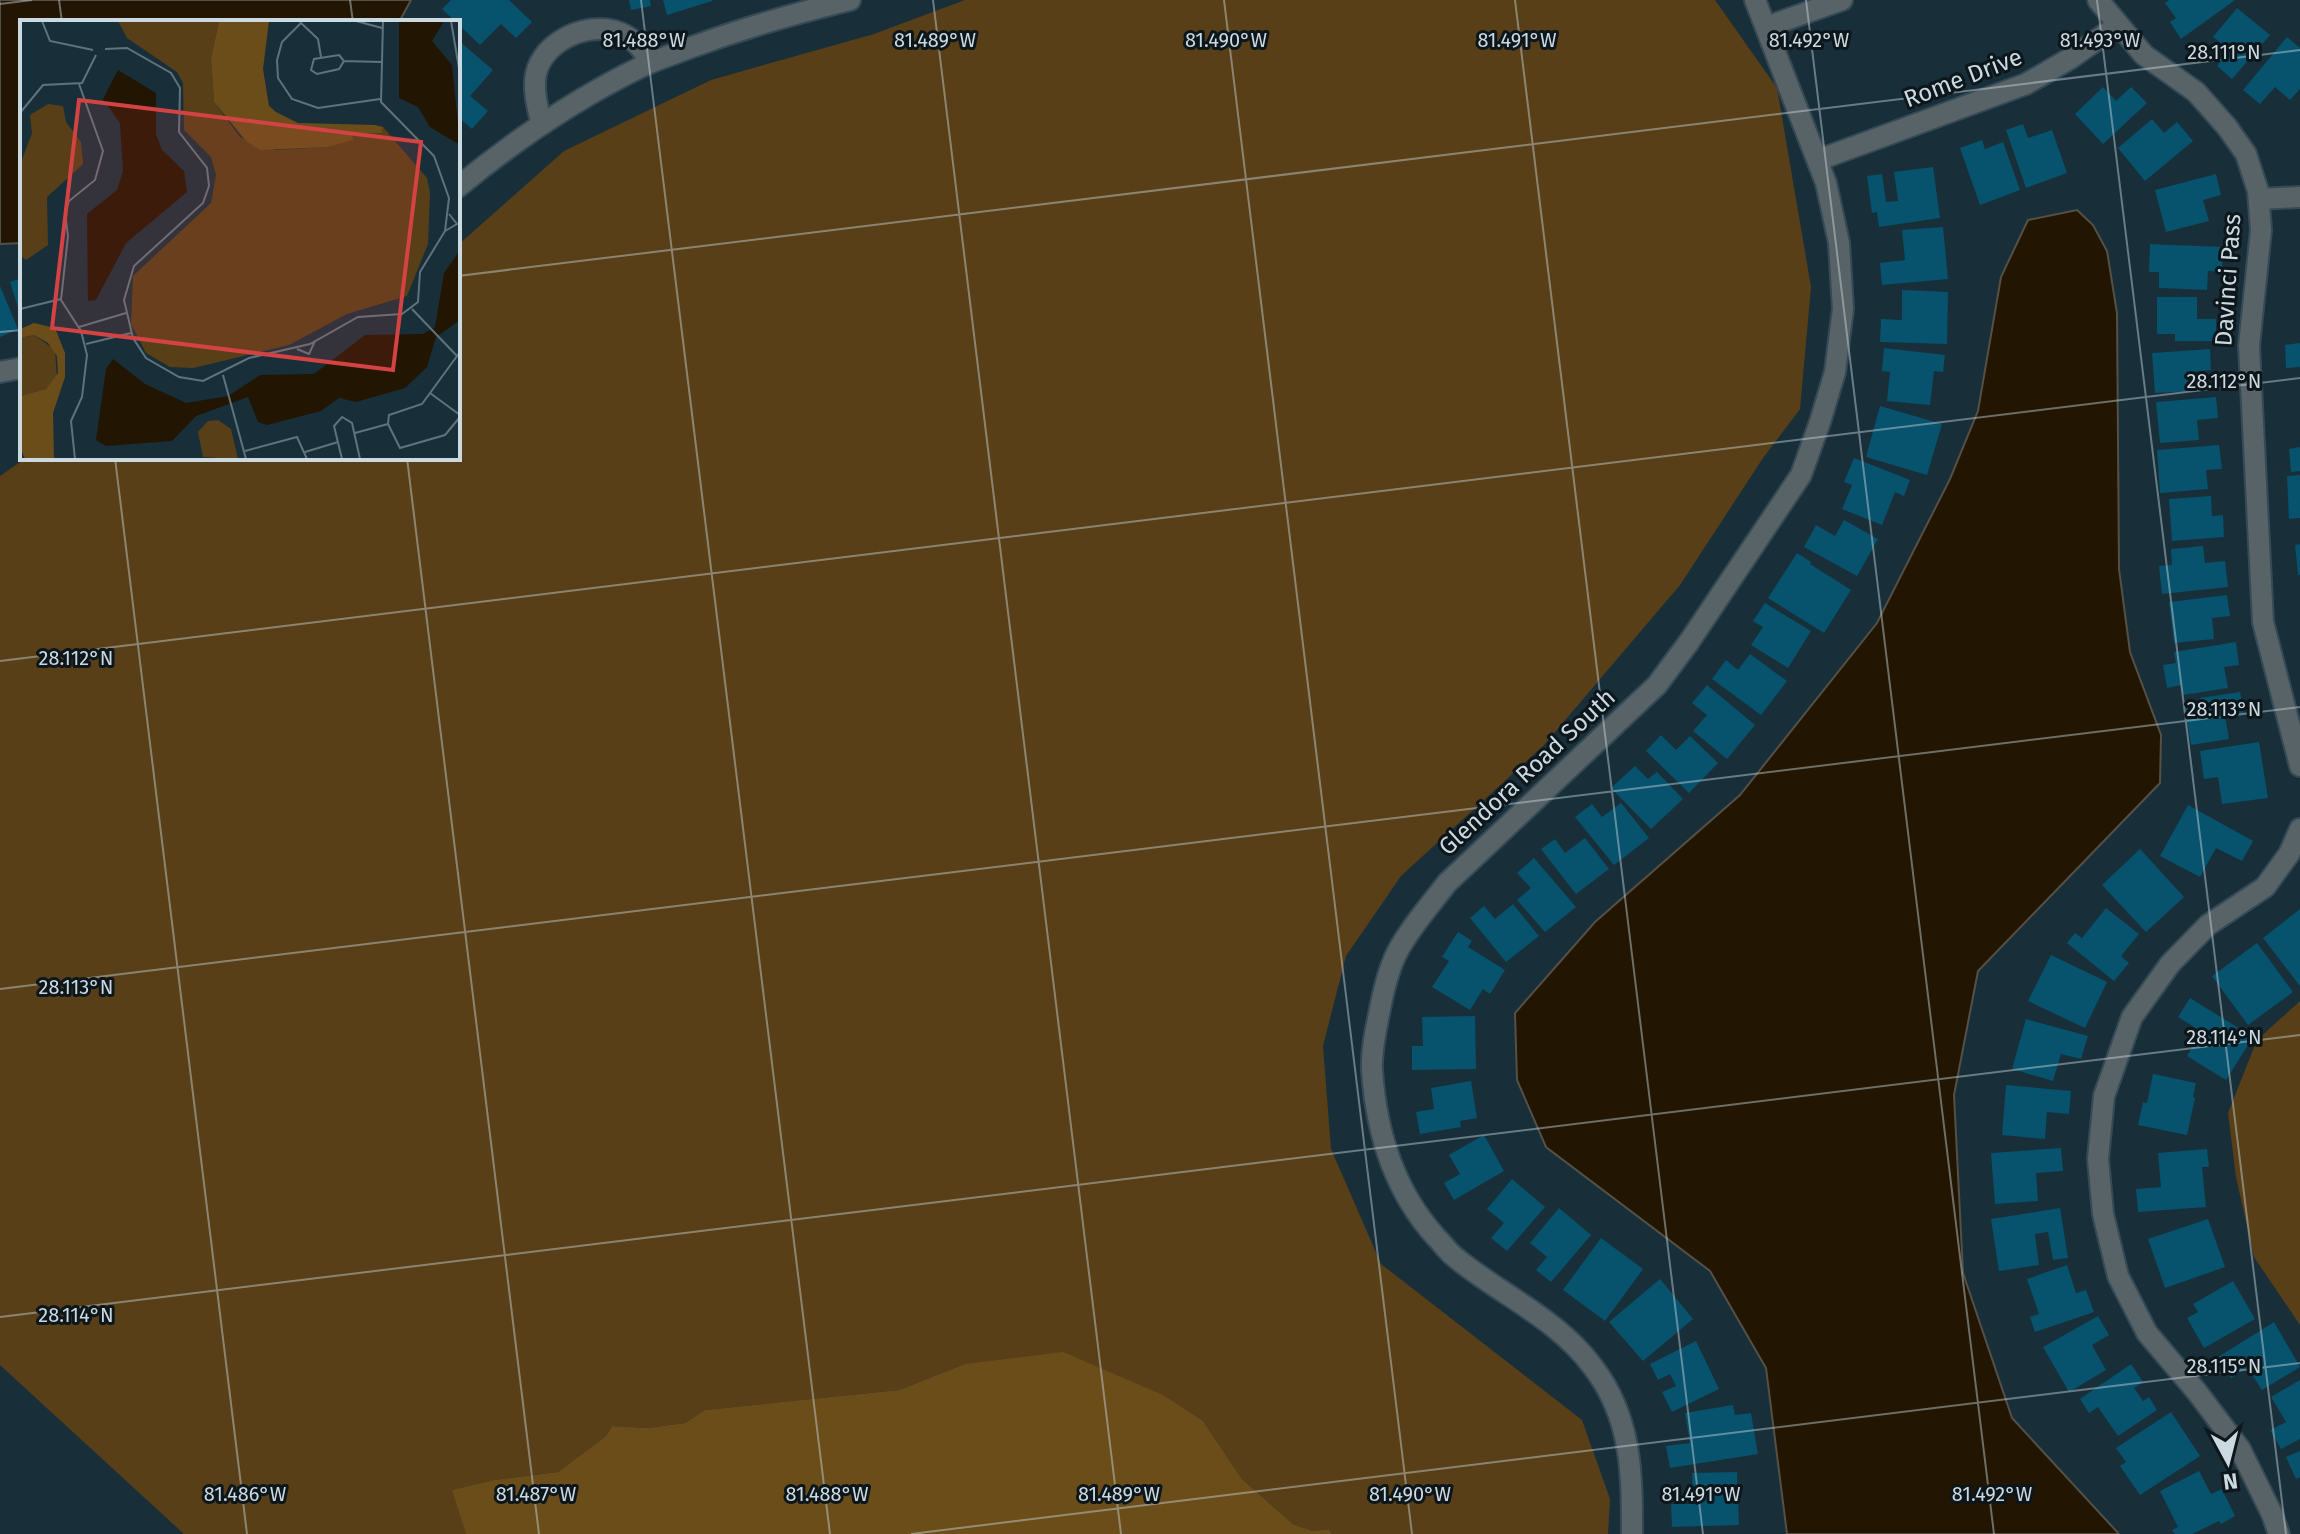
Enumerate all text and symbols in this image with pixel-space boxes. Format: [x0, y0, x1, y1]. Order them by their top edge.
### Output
inset map [20, 20, 460, 460]
text: 81.488°W [603, 28, 686, 52]
text: 81.489°W [894, 28, 976, 52]
text: 81.490°W [1185, 28, 1268, 52]
text: 81.491°W [1477, 28, 1557, 52]
text: 81.492°W [1769, 28, 1850, 52]
text: 81.493°W [2060, 28, 2141, 52]
text: 28.111°N [2187, 40, 2261, 64]
street label: Rome Drive [1900, 43, 2026, 113]
street label: Davinci Pass [2209, 213, 2247, 347]
text: 28.112°N [2187, 369, 2261, 393]
text: 28.112°N [39, 646, 113, 670]
street label: Glendora Road South [1433, 683, 1621, 861]
text: 28.113°N [2187, 697, 2261, 721]
text: 28.113°N [39, 975, 113, 999]
text: 28.114°N [2186, 1025, 2262, 1049]
text: 28.114°N [38, 1303, 114, 1327]
text: 28.115°N [2187, 1354, 2261, 1378]
north arrow [2188, 1422, 2268, 1502]
text: N [2221, 1467, 2239, 1496]
text: 81.486°W [204, 1482, 287, 1506]
text: 81.487°W [496, 1482, 577, 1506]
text: 81.488°W [786, 1482, 869, 1506]
text: 81.489°W [1078, 1482, 1160, 1506]
text: 81.490°W [1369, 1482, 1452, 1506]
text: 81.491°W [1661, 1482, 1741, 1506]
text: 81.492°W [1952, 1482, 2033, 1506]

